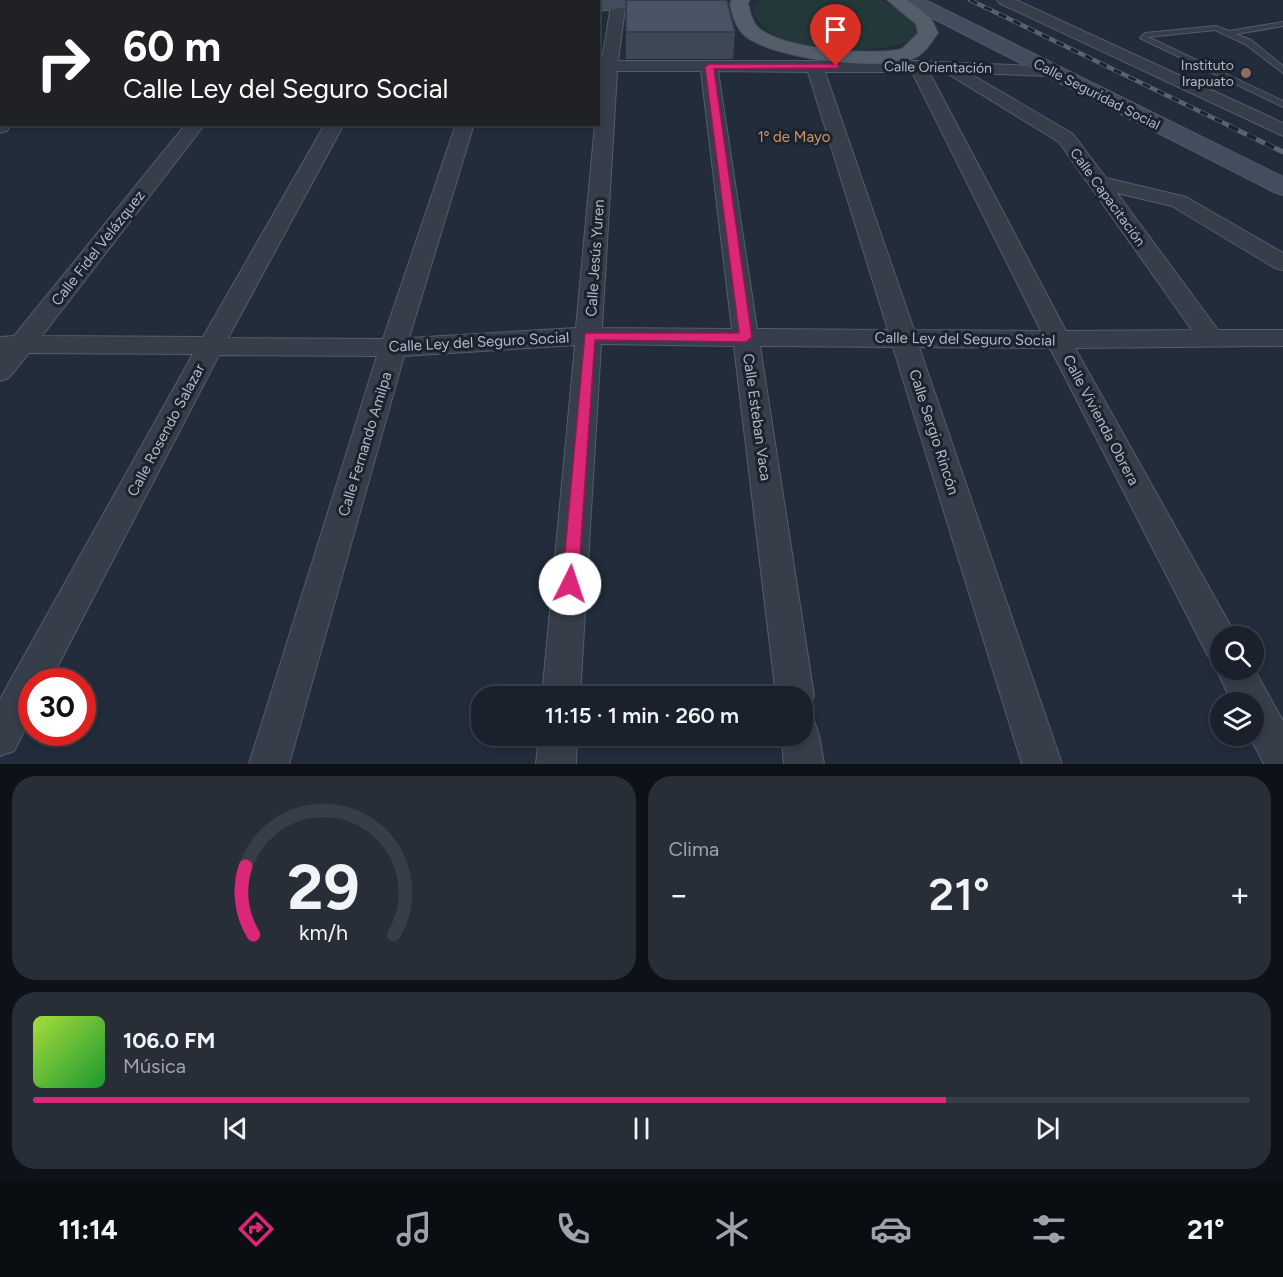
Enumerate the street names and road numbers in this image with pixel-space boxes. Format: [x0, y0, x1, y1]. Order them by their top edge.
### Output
street label: Calle Seguridad Social [1031, 55, 1163, 134]
street label: Calle Orientación [884, 58, 992, 77]
street label: Calle Capacitación [1066, 145, 1149, 250]
street label: Calle Fidel Velázquez [47, 187, 149, 309]
street label: Calle Jesús Yuren [582, 199, 608, 317]
street label: Calle Ley del Seguro Social [388, 328, 570, 356]
street label: Calle Ley del Seguro Social [874, 328, 1056, 350]
street label: Calle Esteban Vaca [739, 352, 775, 482]
street label: Calle Vivienda Obrera [1059, 352, 1143, 488]
street label: Calle Rosendo Salazar [123, 361, 209, 499]
street label: Calle Sergio Rincón [905, 367, 963, 497]
street label: Calle Fernando Amilpa [334, 370, 396, 518]

